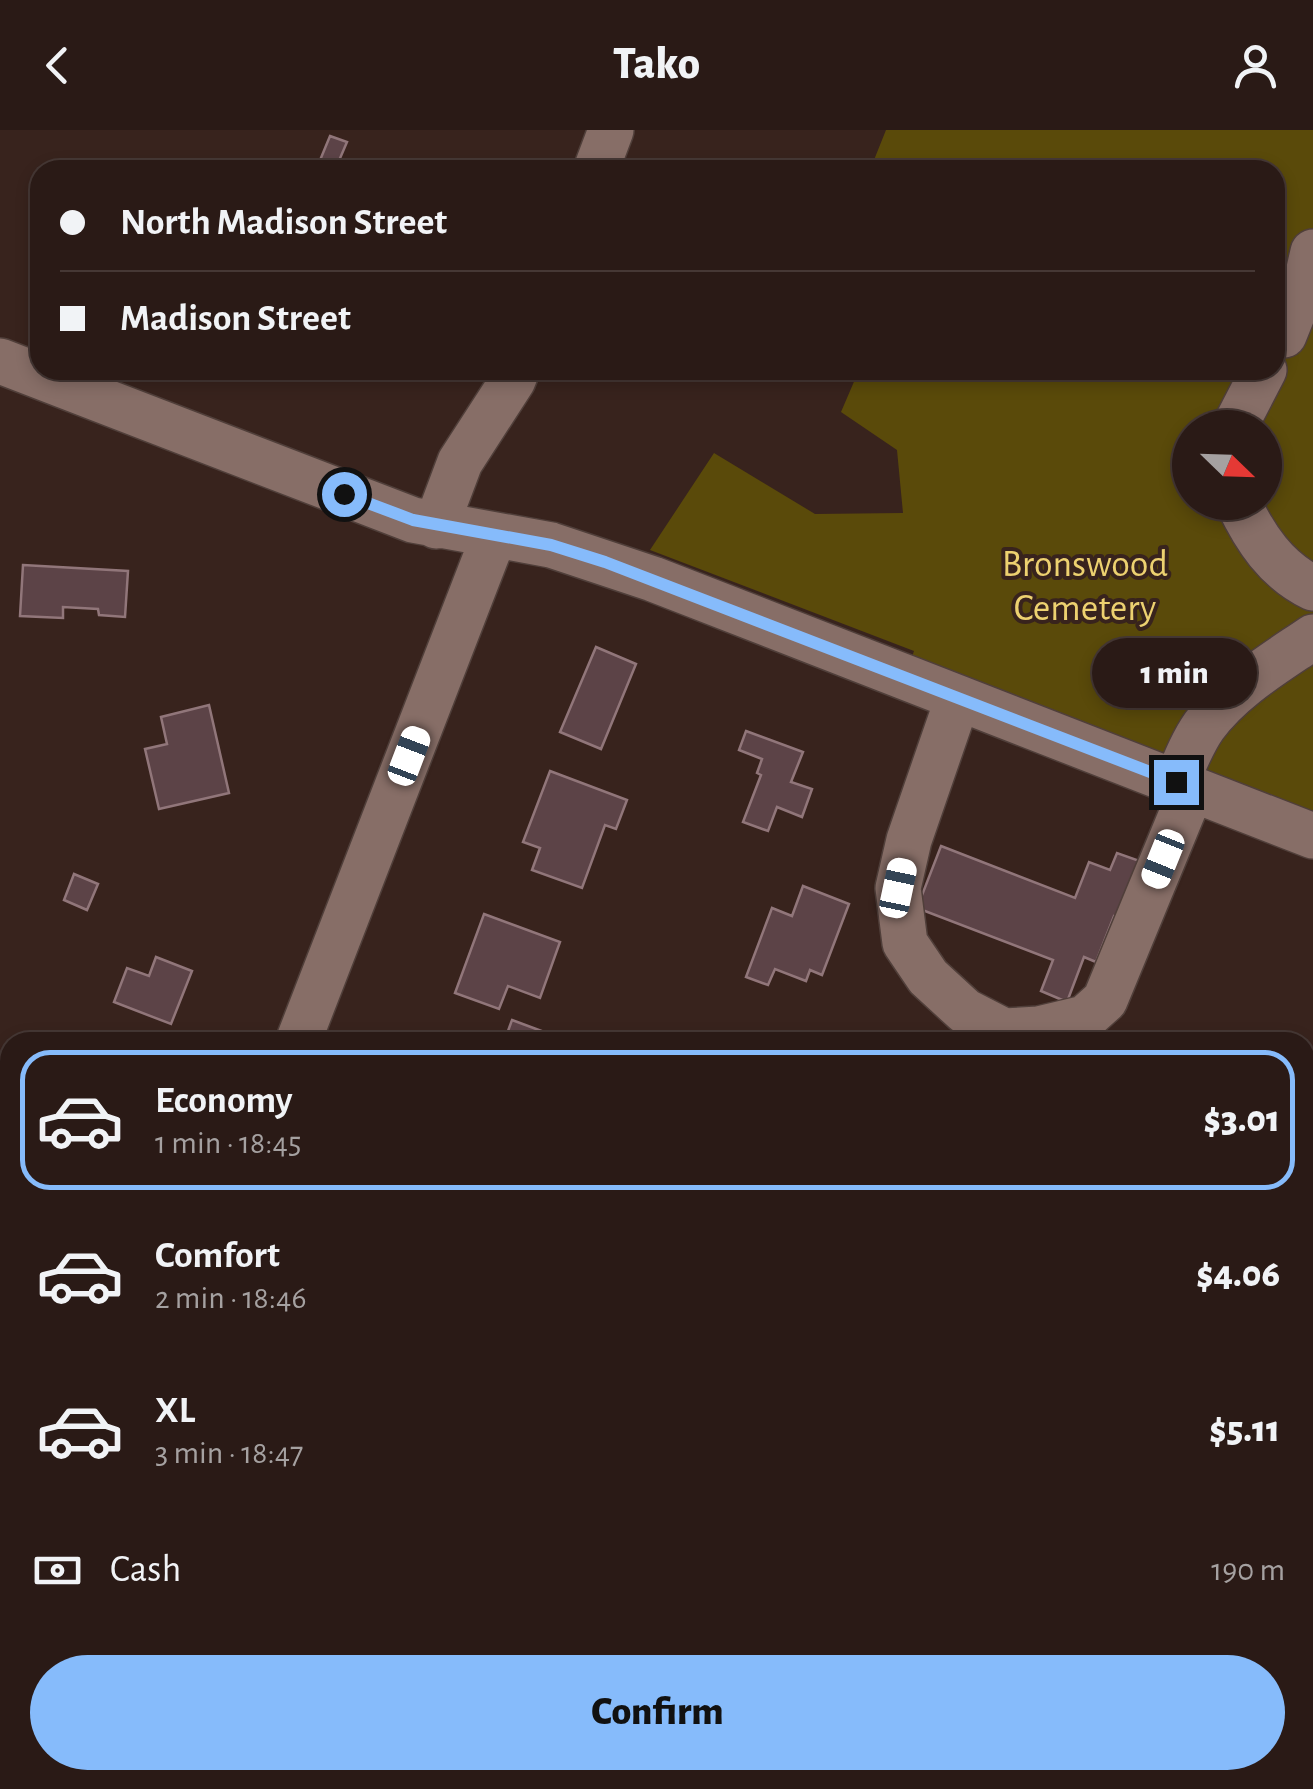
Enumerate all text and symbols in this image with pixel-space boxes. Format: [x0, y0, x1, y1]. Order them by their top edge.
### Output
icon: back [30, 38, 85, 93]
icon: person [1228, 38, 1283, 93]
text: Tako [613, 42, 700, 87]
text: North Madison Street [120, 204, 447, 242]
text: Madison Street [120, 300, 351, 338]
north arrow [1172, 410, 1282, 520]
map controls [1172, 410, 1282, 520]
route start [322, 472, 367, 517]
park label: Bronswood Cemetery [1002, 546, 1168, 628]
callout: 1 min [1094, 637, 1258, 707]
text: 1 min [1140, 657, 1209, 689]
car [384, 723, 434, 789]
route end [1154, 760, 1199, 805]
car [1138, 826, 1188, 892]
car [877, 856, 919, 920]
icon: car [35, 1075, 125, 1165]
text: Economy [155, 1082, 293, 1120]
text: $3.01 [1204, 1101, 1280, 1139]
text: 1 min · 18:45 [155, 1127, 301, 1159]
icon: car [35, 1230, 125, 1320]
text: Comfort [155, 1237, 280, 1275]
text: $4.06 [1196, 1256, 1280, 1294]
text: 2 min · 18:46 [155, 1282, 307, 1314]
icon: car [35, 1385, 125, 1475]
text: XL [155, 1392, 195, 1430]
text: $5.11 [1209, 1411, 1280, 1449]
text: 3 min · 18:47 [155, 1437, 303, 1469]
icon: cash [30, 1543, 85, 1598]
text: Cash [110, 1551, 181, 1589]
text: 190 m [1211, 1554, 1285, 1586]
button: Confirm [30, 1655, 1285, 1770]

